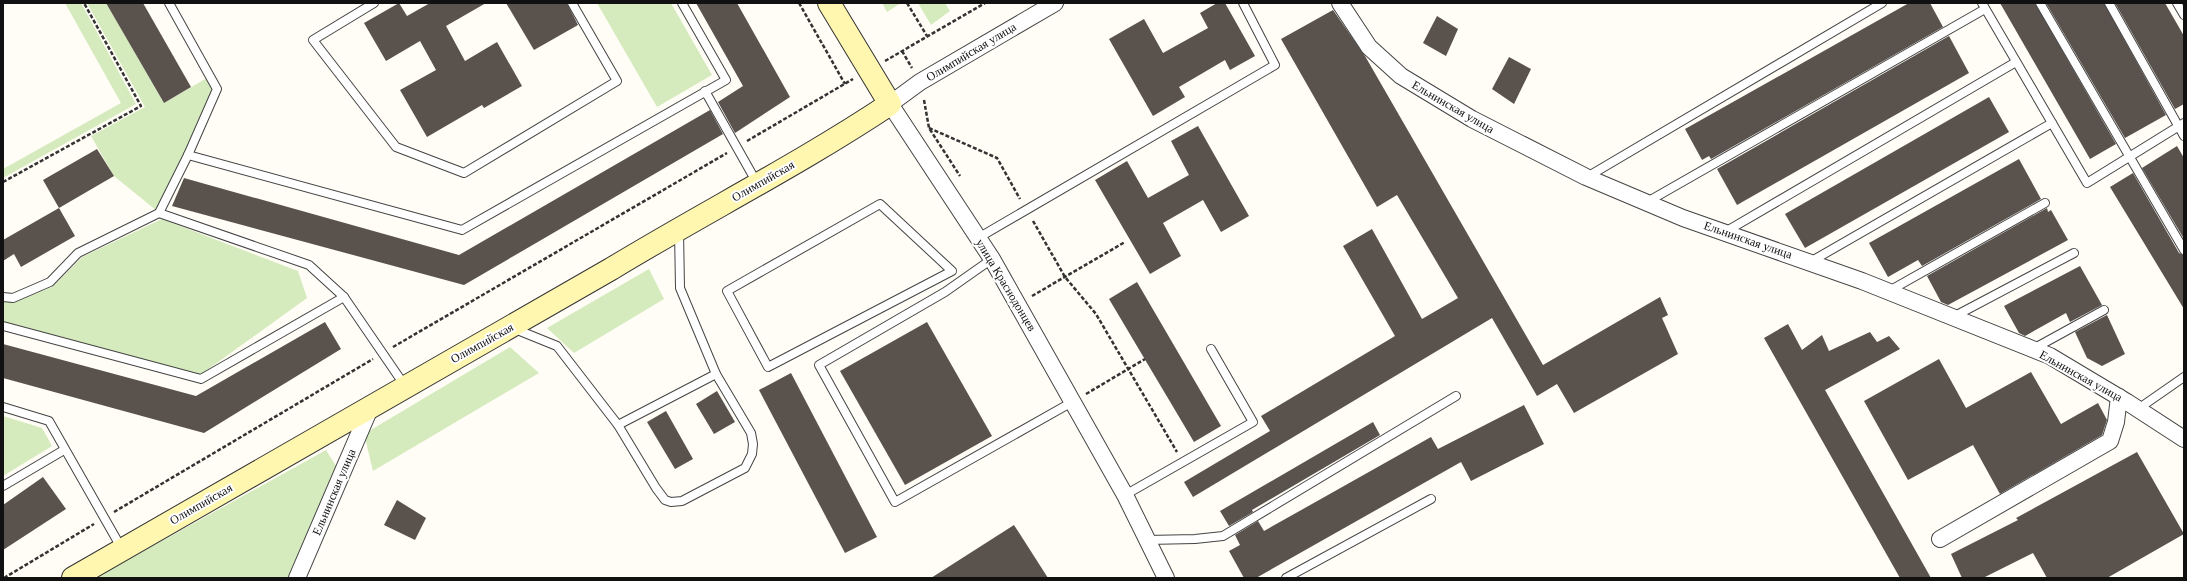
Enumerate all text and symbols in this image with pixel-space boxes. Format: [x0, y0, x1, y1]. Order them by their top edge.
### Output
street label: Олимпийская улица [924, 19, 1019, 84]
street label: Ельнинская улица [1409, 78, 1497, 137]
street label: Олимпийская [729, 157, 797, 205]
street label: Ельнинская улица [1702, 218, 1795, 262]
street label: улица Краснодонцев [973, 236, 1039, 334]
street label: Олимпийская [448, 320, 516, 366]
street label: Ельнинская улица [2037, 347, 2125, 405]
street label: Ельнинская улица [309, 446, 359, 537]
street label: Олимпийская [167, 480, 235, 528]

